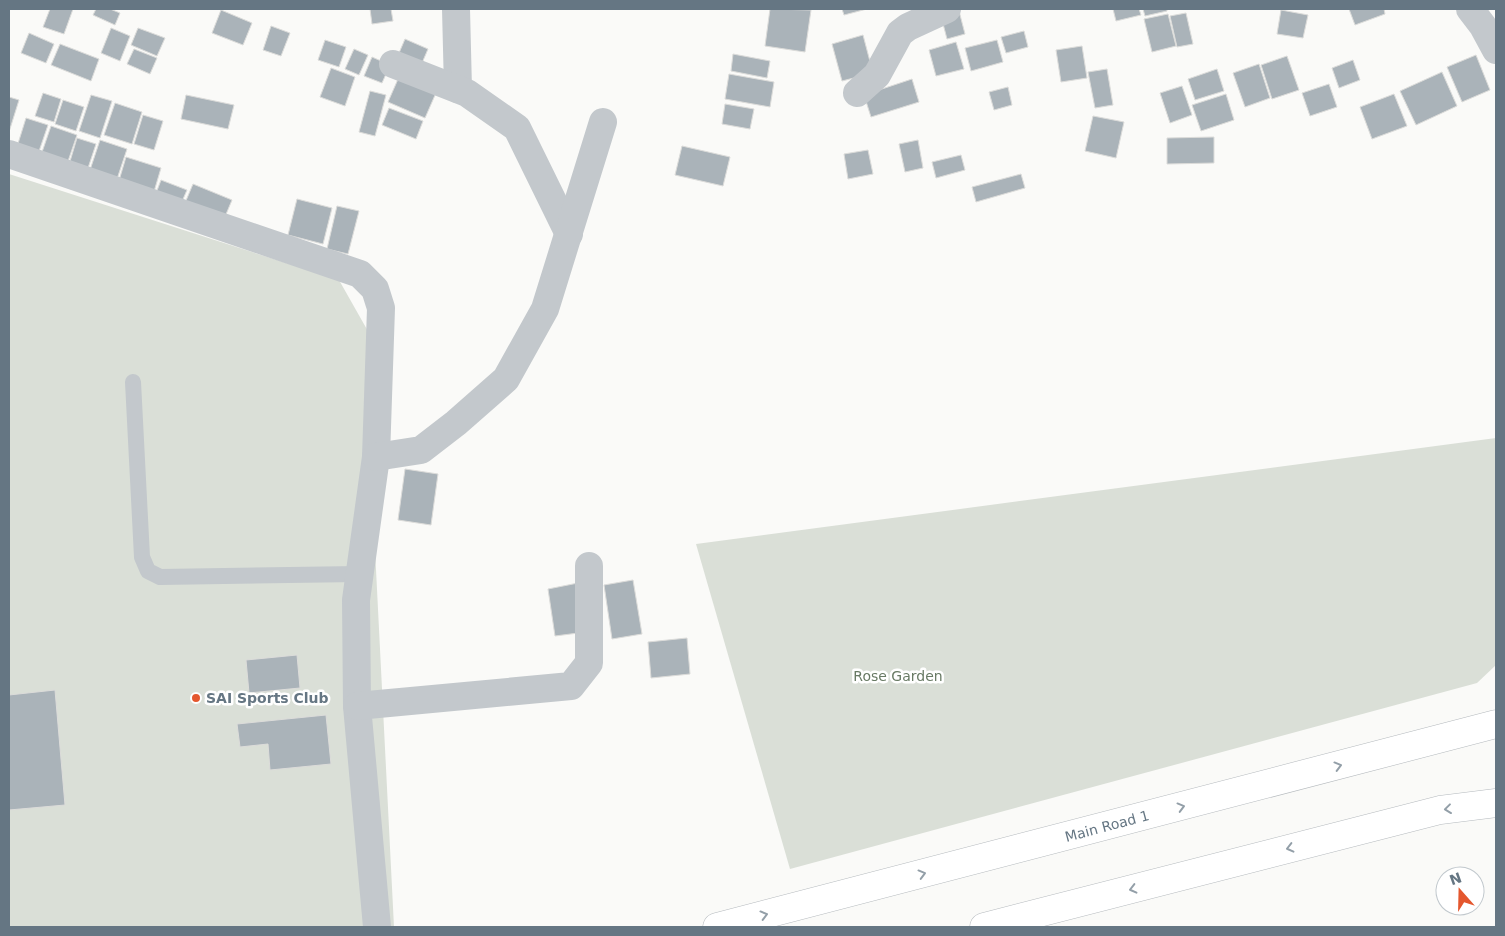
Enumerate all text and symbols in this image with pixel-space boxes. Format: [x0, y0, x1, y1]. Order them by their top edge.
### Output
park label: Rose Garden [853, 668, 943, 684]
place label: SAI Sports Club [206, 690, 329, 706]
marker: SAI Sports Club [190, 692, 202, 704]
one-way arrow [1333, 761, 1341, 771]
one-way arrow [1176, 802, 1184, 812]
one-way arrow [1444, 803, 1452, 814]
street label: Main Road 1 [1063, 807, 1151, 845]
one-way arrow [1287, 843, 1295, 853]
north arrow [1435, 866, 1485, 916]
one-way arrow [917, 869, 926, 880]
text: N [1447, 869, 1464, 888]
one-way arrow [1128, 883, 1137, 894]
one-way arrow [760, 910, 769, 921]

